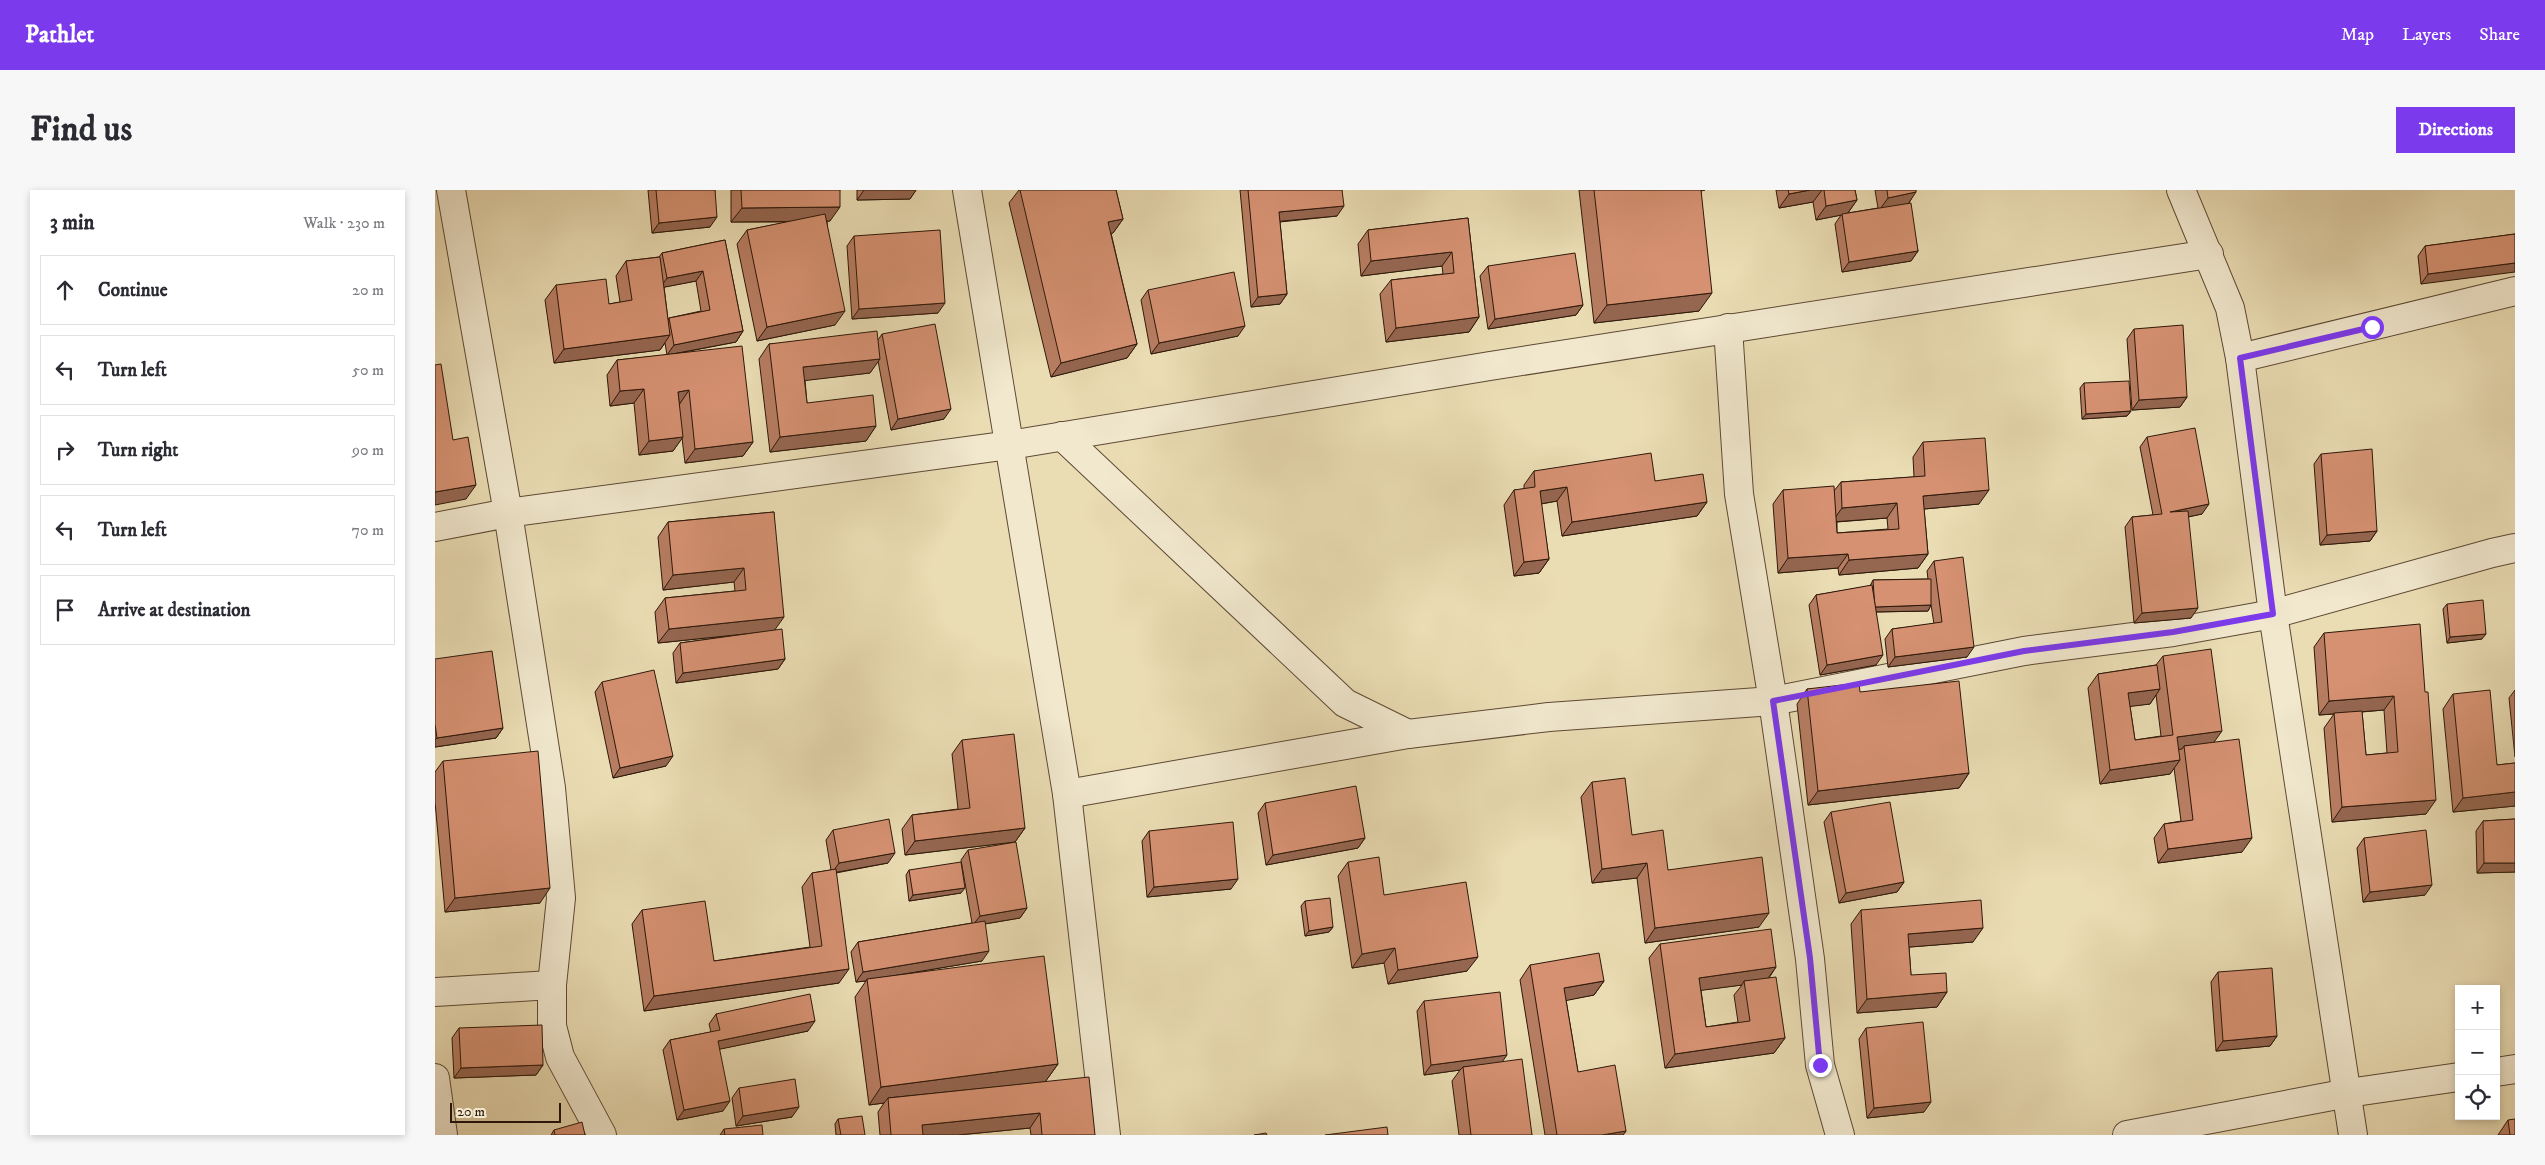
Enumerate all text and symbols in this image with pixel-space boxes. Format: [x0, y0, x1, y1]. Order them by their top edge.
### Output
text: Pathlet [25, 20, 94, 50]
text: Map [2341, 24, 2374, 46]
text: Layers [2402, 24, 2451, 46]
text: Share [2479, 24, 2520, 46]
button: Directions [2396, 107, 2515, 153]
text: Find us [30, 108, 132, 152]
text: 3 min [50, 210, 95, 236]
text: Walk · 230 m [303, 213, 385, 233]
icon: ahead [51, 276, 79, 304]
text: Continue [98, 279, 168, 302]
text: 20 m [352, 280, 384, 300]
route start [2361, 316, 2384, 339]
icon: left [51, 356, 79, 384]
text: Turn left [98, 359, 167, 382]
text: 50 m [352, 360, 384, 380]
icon: right [51, 436, 79, 464]
text: Turn right [98, 439, 178, 462]
text: 90 m [352, 440, 384, 460]
icon: left [51, 516, 79, 544]
text: Turn left [98, 519, 167, 542]
text: 70 m [352, 520, 384, 540]
icon: arrive [51, 596, 79, 624]
text: Arrive at destination [98, 599, 250, 622]
map controls [2455, 985, 2500, 1120]
button: + [2455, 985, 2500, 1030]
button: − [2455, 1030, 2500, 1075]
route end [1809, 1054, 1832, 1077]
button: locate [2455, 1075, 2500, 1120]
scale bar [450, 1100, 561, 1123]
text: 20 m [457, 1103, 485, 1121]

